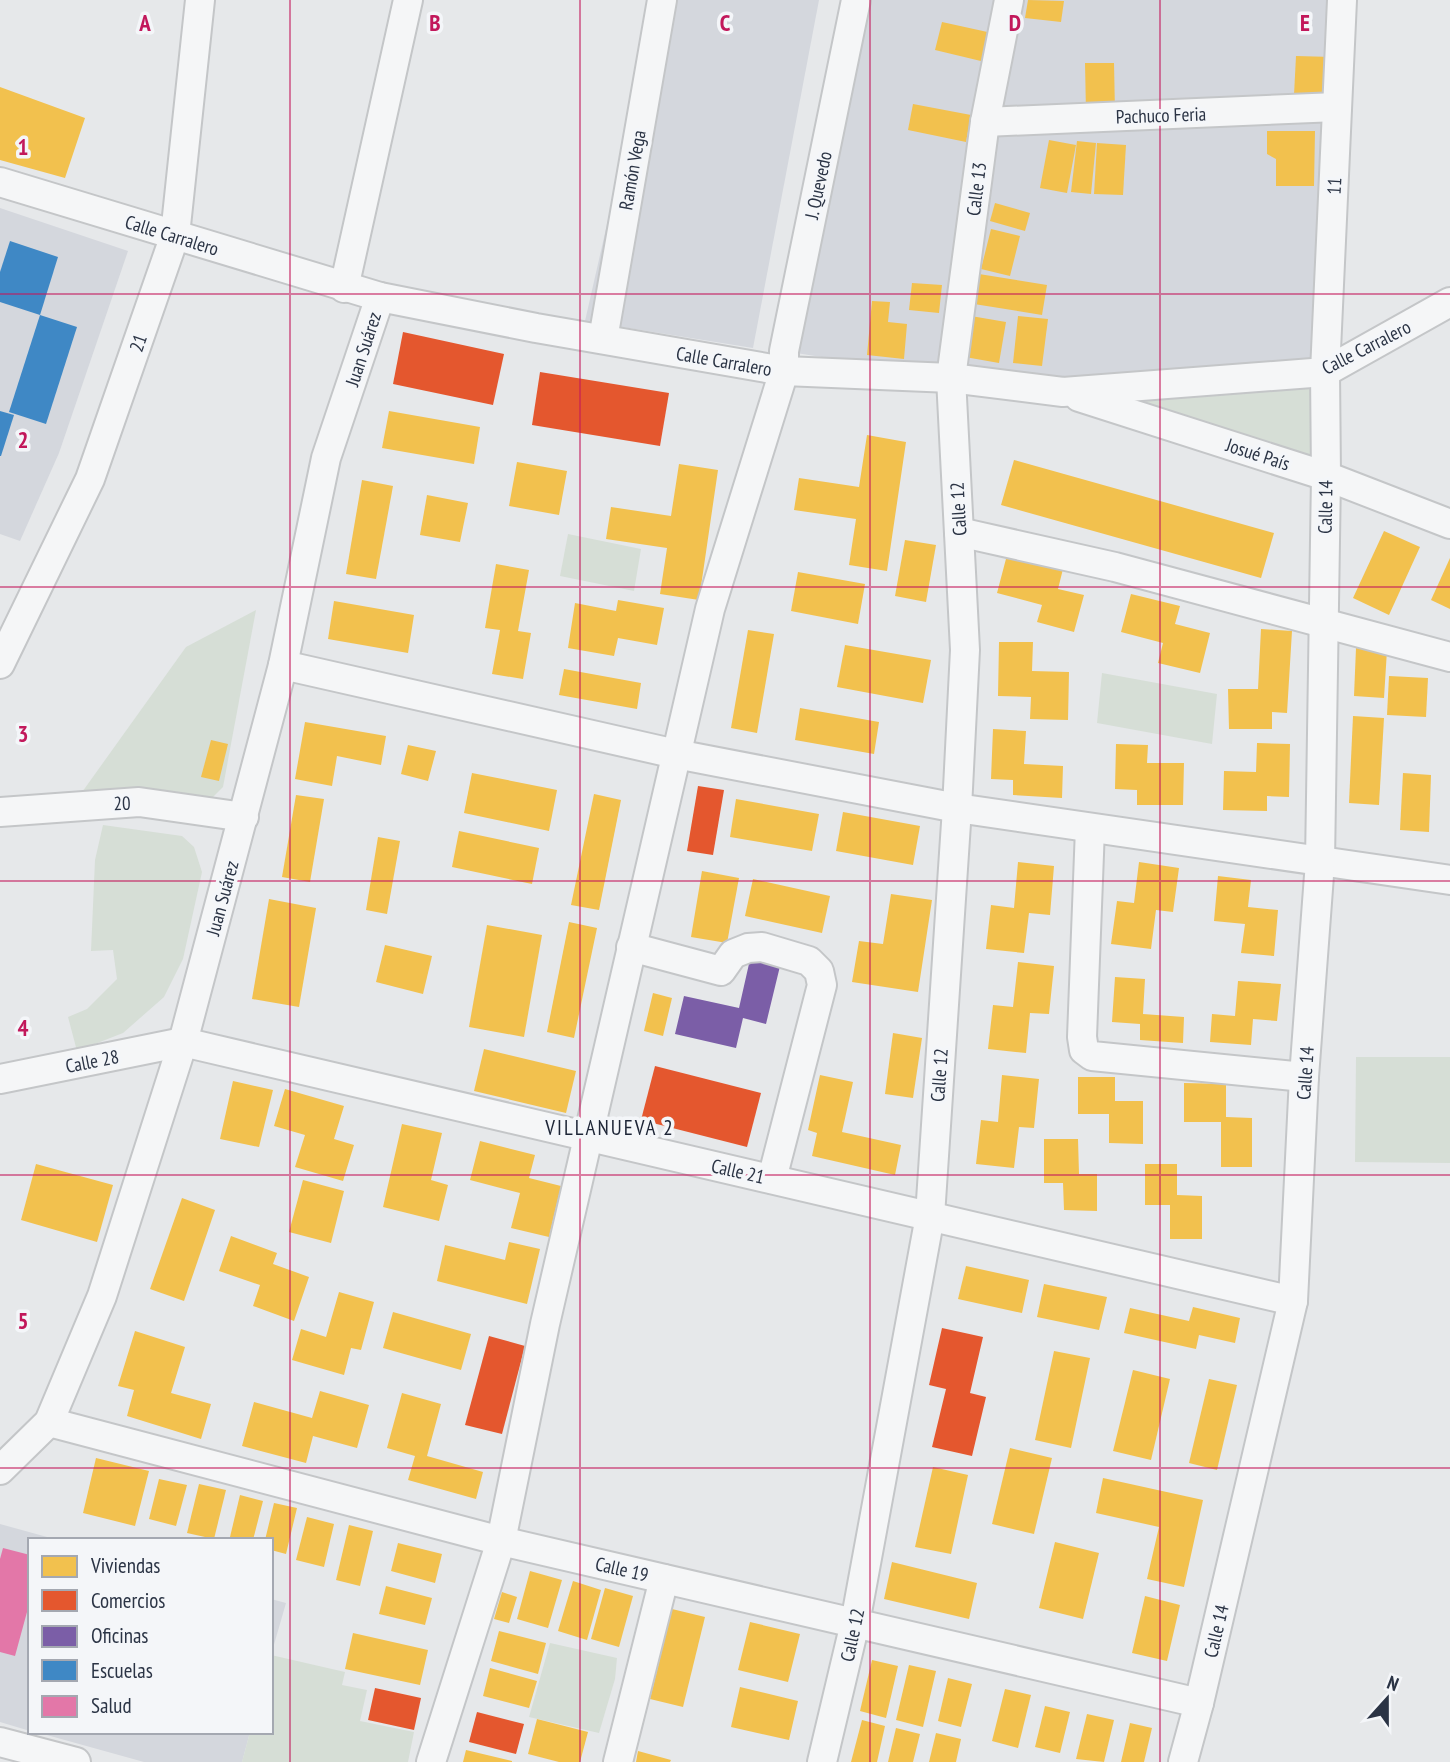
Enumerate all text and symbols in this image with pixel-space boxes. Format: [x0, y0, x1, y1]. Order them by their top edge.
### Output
text: A [138, 8, 151, 37]
text: B [429, 8, 441, 37]
text: C [720, 8, 731, 37]
text: D [1009, 8, 1021, 37]
text: E [1300, 8, 1310, 37]
street label: Pachuco Feria [1115, 101, 1207, 129]
street label: Ramón Vega [613, 128, 651, 212]
text: 1 [18, 132, 29, 161]
street label: J. Quevedo [799, 149, 837, 222]
street label: Calle 13 [961, 161, 991, 217]
street label: 11 [1322, 177, 1346, 195]
street label: Calle Carralero [122, 209, 222, 261]
street label: Juan Suárez [339, 309, 386, 390]
street label: Calle Carralero [1318, 314, 1414, 380]
street label: 21 [124, 331, 152, 355]
street label: Calle Carralero [674, 341, 774, 381]
text: 2 [18, 425, 29, 454]
street label: Josué País [1222, 432, 1293, 476]
street label: Calle 14 [1313, 479, 1337, 534]
street label: Calle 12 [945, 481, 971, 537]
text: 3 [18, 719, 29, 748]
street label: 20 [113, 791, 131, 815]
street label: Juan Suárez [200, 858, 244, 939]
text: 4 [18, 1013, 29, 1042]
street label: Calle 28 [63, 1044, 121, 1078]
street label: Calle 14 [1291, 1045, 1319, 1101]
street label: Calle 12 [925, 1047, 953, 1103]
district label: VILLANUEVA 2 [544, 1114, 675, 1141]
street label: Calle 21 [709, 1153, 767, 1189]
text: 5 [18, 1306, 29, 1335]
legend [28, 1538, 273, 1734]
street label: Calle 19 [593, 1551, 651, 1587]
text: Viviendas [90, 1552, 160, 1579]
text: Comercios [91, 1587, 165, 1614]
street label: Calle 14 [1198, 1602, 1234, 1660]
street label: Calle 12 [835, 1606, 869, 1664]
text: Oficinas [91, 1622, 148, 1649]
text: Escuelas [91, 1657, 153, 1684]
north arrow [1352, 1664, 1422, 1734]
text: N [1384, 1670, 1402, 1696]
text: Salud [91, 1692, 132, 1719]

